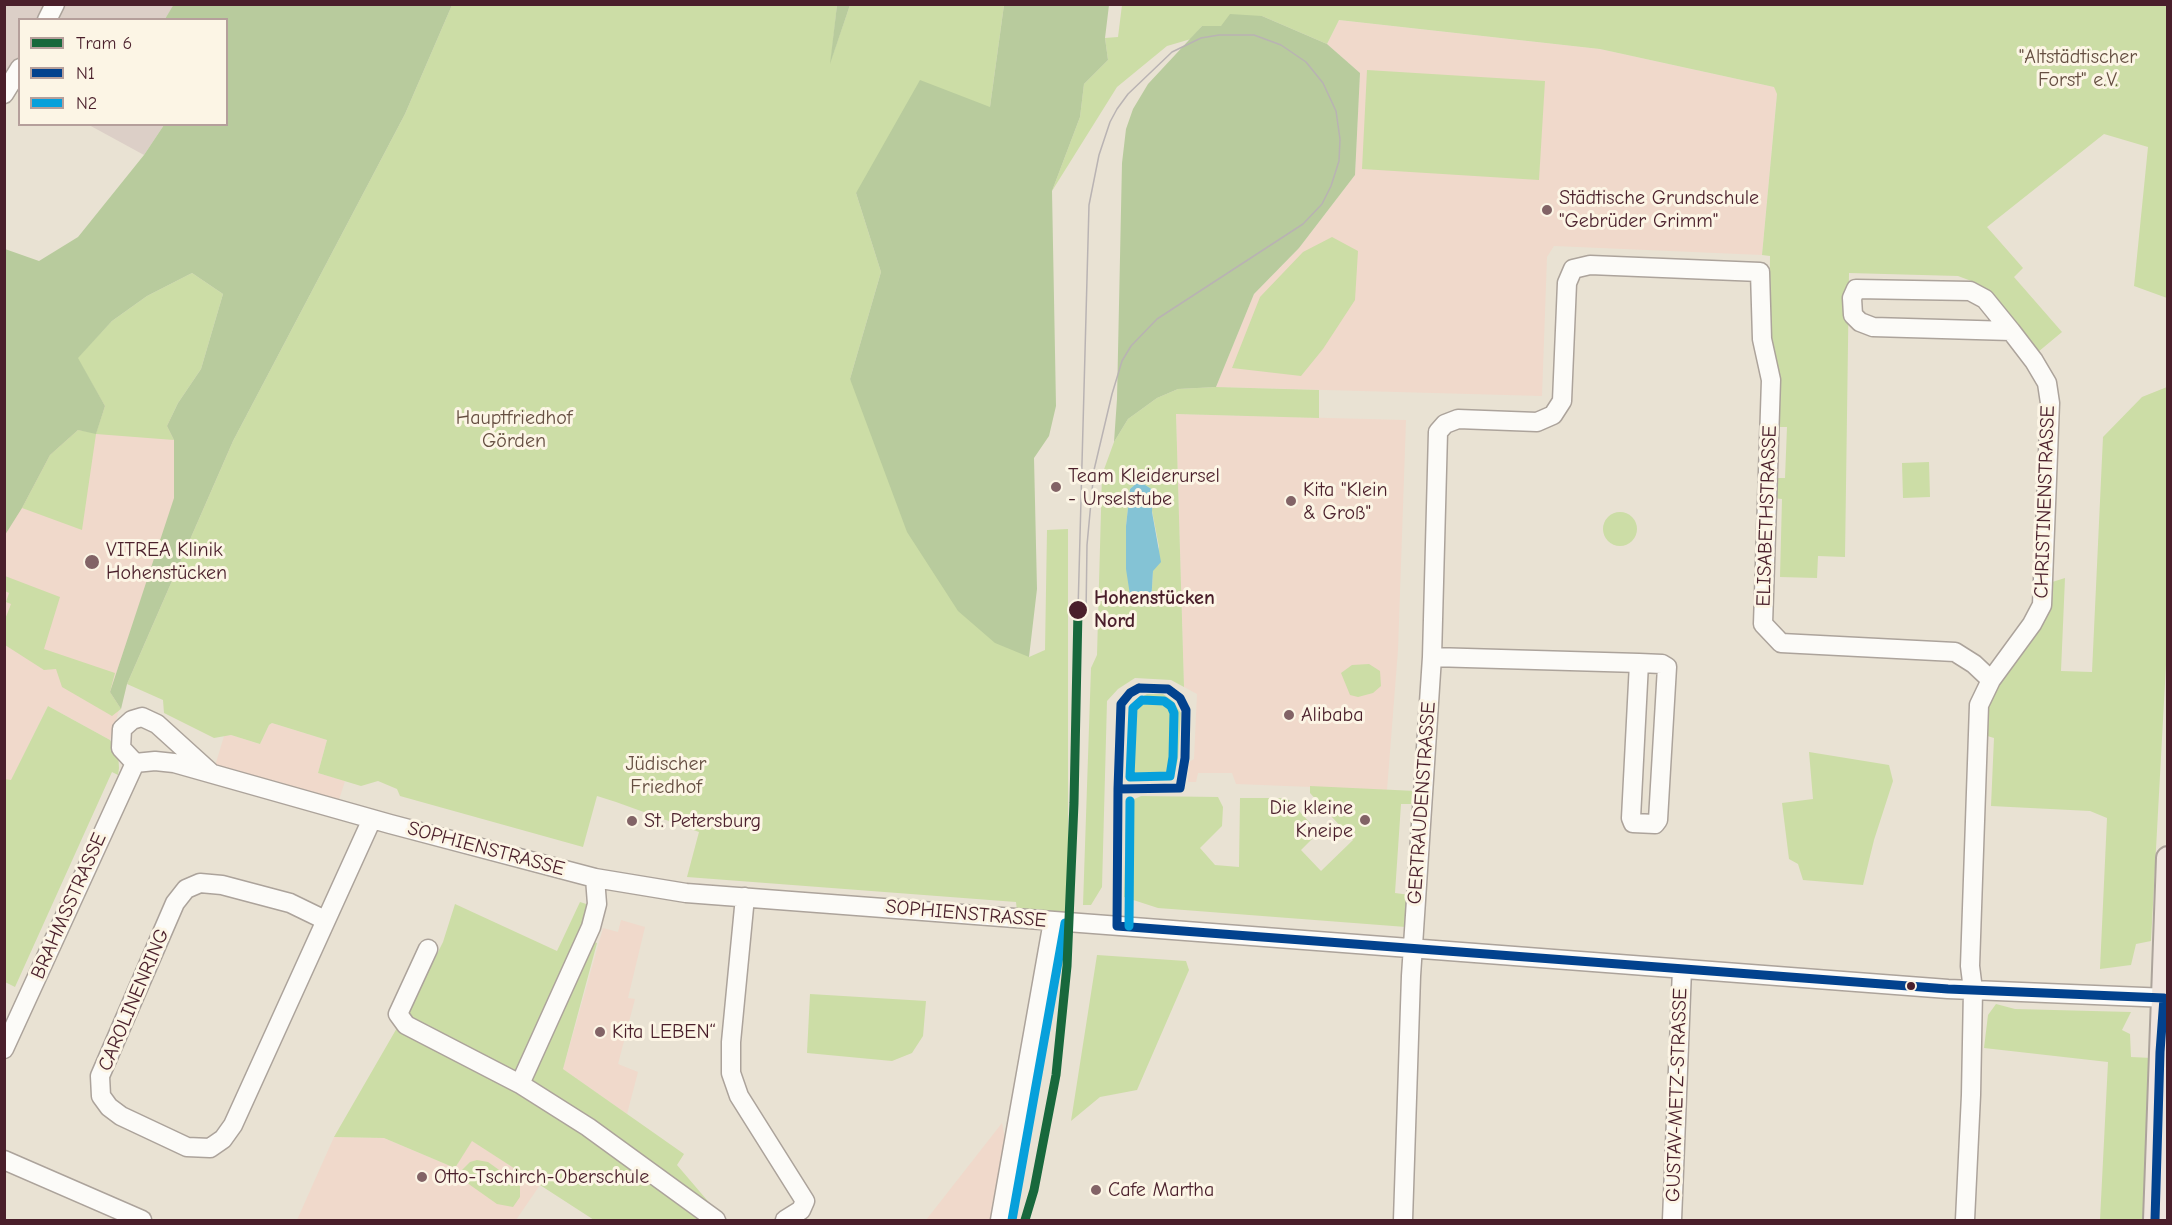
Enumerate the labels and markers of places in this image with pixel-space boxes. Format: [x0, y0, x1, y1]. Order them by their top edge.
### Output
place label: Städtische Grundschule "Gebrüder Grimm" [1559, 186, 1759, 233]
marker: Städtische Grundschule "Gebrüder Grimm" [1540, 203, 1554, 217]
place label: Team Kleiderursel - Urselstube [1068, 464, 1220, 511]
place label: Kita "Klein & Groß" [1303, 478, 1388, 525]
marker: Team Kleiderursel - Urselstube [1049, 480, 1063, 494]
marker: Kita "Klein & Groß" [1284, 494, 1298, 508]
place label: VITREA Klinik Hohenstücken [106, 538, 227, 585]
marker: VITREA Klinik Hohenstücken [83, 553, 101, 571]
place label: Hohenstücken Nord [1094, 586, 1215, 633]
marker: Hohenstücken Nord [1067, 599, 1089, 621]
place label: Alibaba [1301, 703, 1364, 727]
marker: Alibaba [1282, 708, 1296, 722]
place label: Die kleine Kneipe [1269, 796, 1353, 843]
place label: St. Petersburg [644, 809, 761, 833]
marker: Die kleine Kneipe [1358, 813, 1372, 827]
marker: St. Petersburg [625, 814, 639, 828]
unlabelled marker [1905, 980, 1917, 992]
place label: Kita LEBEN“ [612, 1020, 716, 1044]
marker: Kita LEBEN“ [593, 1025, 607, 1039]
place label: Otto-Tschirch-Oberschule [434, 1165, 649, 1189]
marker: Otto-Tschirch-Oberschule [415, 1170, 429, 1184]
place label: Cafe Martha [1108, 1178, 1214, 1202]
marker: Cafe Martha [1089, 1183, 1103, 1197]

